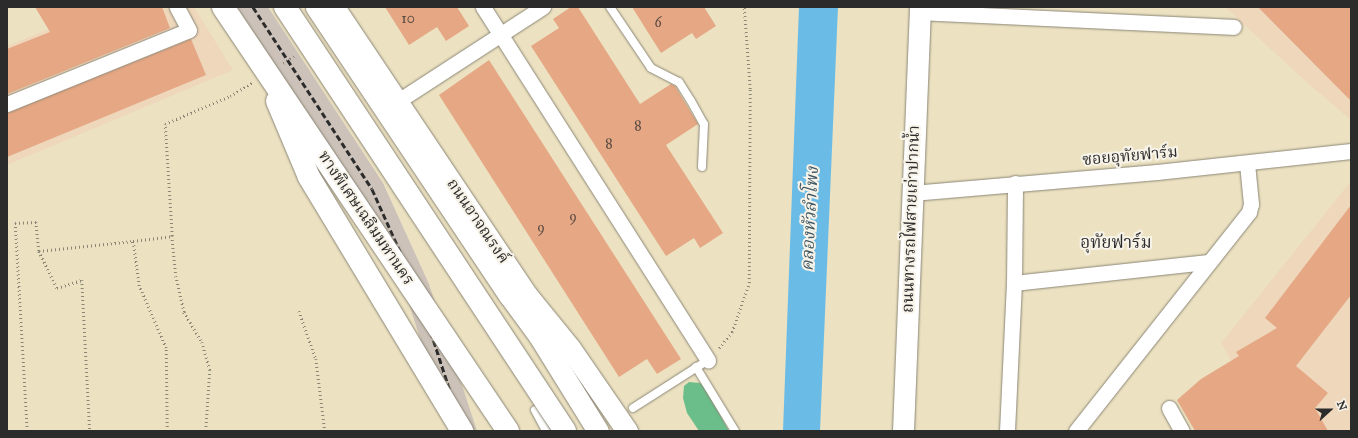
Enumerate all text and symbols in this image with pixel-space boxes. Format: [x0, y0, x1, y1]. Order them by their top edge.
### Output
house number: 10 [401, 11, 415, 27]
house number: 6 [654, 15, 662, 31]
house number: 8 [634, 118, 642, 134]
street label: ถนนทางรถไฟสายเก่าปากน้ำ [898, 125, 924, 313]
house number: 8 [605, 136, 613, 152]
street label: ซอยอุทัยฟาร์ม [1082, 142, 1178, 170]
street label: ทางพิเศษเฉลิมมหานคร [314, 147, 418, 289]
water label: คลองหัวลำโพง [797, 166, 823, 272]
street label: ถนนอาจณรงค์ [443, 175, 513, 267]
house number: 9 [569, 209, 577, 225]
house number: 9 [537, 220, 545, 236]
district label: อุทัยฟาร์ม [1080, 233, 1152, 253]
north arrow [1310, 390, 1350, 430]
text: N [1334, 399, 1349, 412]

